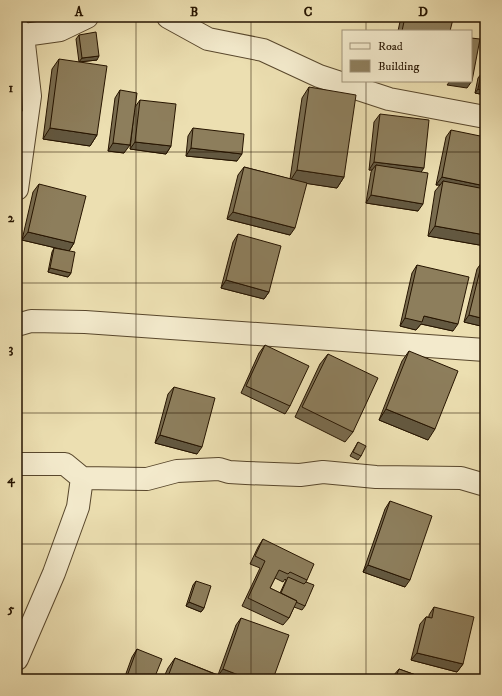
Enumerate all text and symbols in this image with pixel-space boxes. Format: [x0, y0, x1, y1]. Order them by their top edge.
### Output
text: A [74, 4, 84, 20]
text: B [190, 4, 198, 20]
text: C [304, 4, 313, 20]
text: D [418, 4, 428, 20]
legend [342, 30, 472, 82]
text: Road [378, 39, 403, 54]
text: Building [378, 59, 419, 74]
text: 1 [9, 80, 14, 96]
text: 2 [8, 210, 15, 226]
text: 3 [9, 341, 14, 357]
text: 4 [6, 471, 15, 488]
text: 5 [7, 601, 15, 617]

